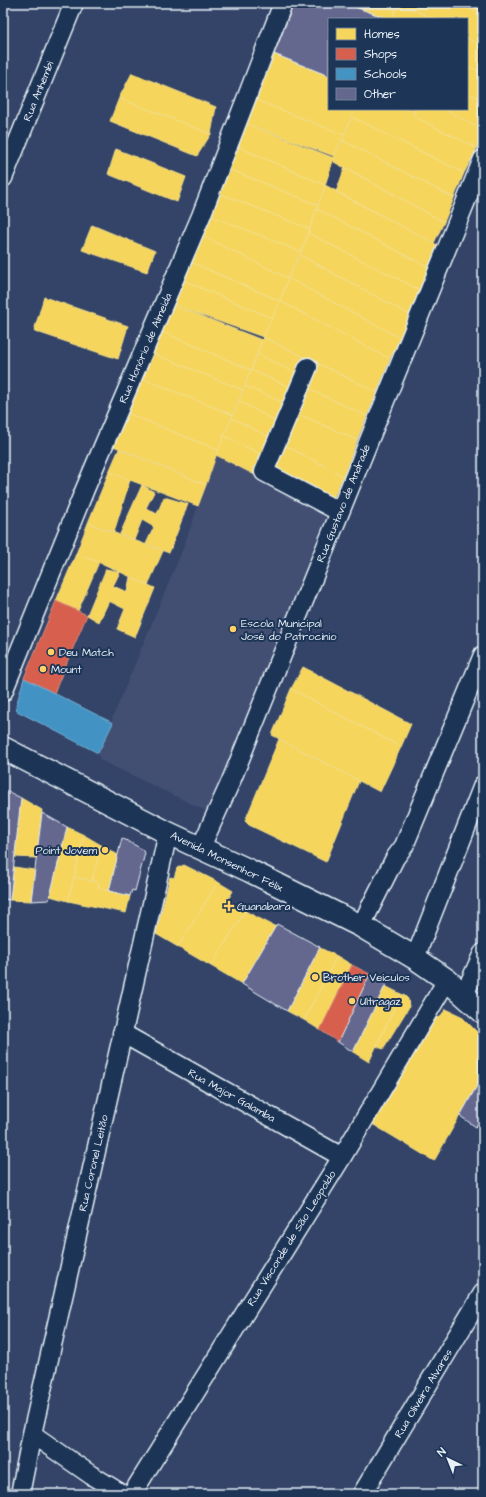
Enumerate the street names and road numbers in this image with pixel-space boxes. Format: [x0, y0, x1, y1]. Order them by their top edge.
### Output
street label: Rua Anhembi [20, 59, 57, 124]
street label: Rua Honório de Almeida [115, 290, 176, 406]
street label: Rua Gustavo de Andrade [313, 442, 374, 564]
street label: Avenida Monsenhor Félix [168, 828, 286, 896]
street label: Rua Major Galamba [185, 1065, 278, 1126]
street label: Rua Coronel Leitão [75, 1113, 112, 1213]
street label: Rua Visconde de São Leopoldo [243, 1167, 340, 1309]
street label: Rua Oliveira Alvares [391, 1346, 456, 1440]

